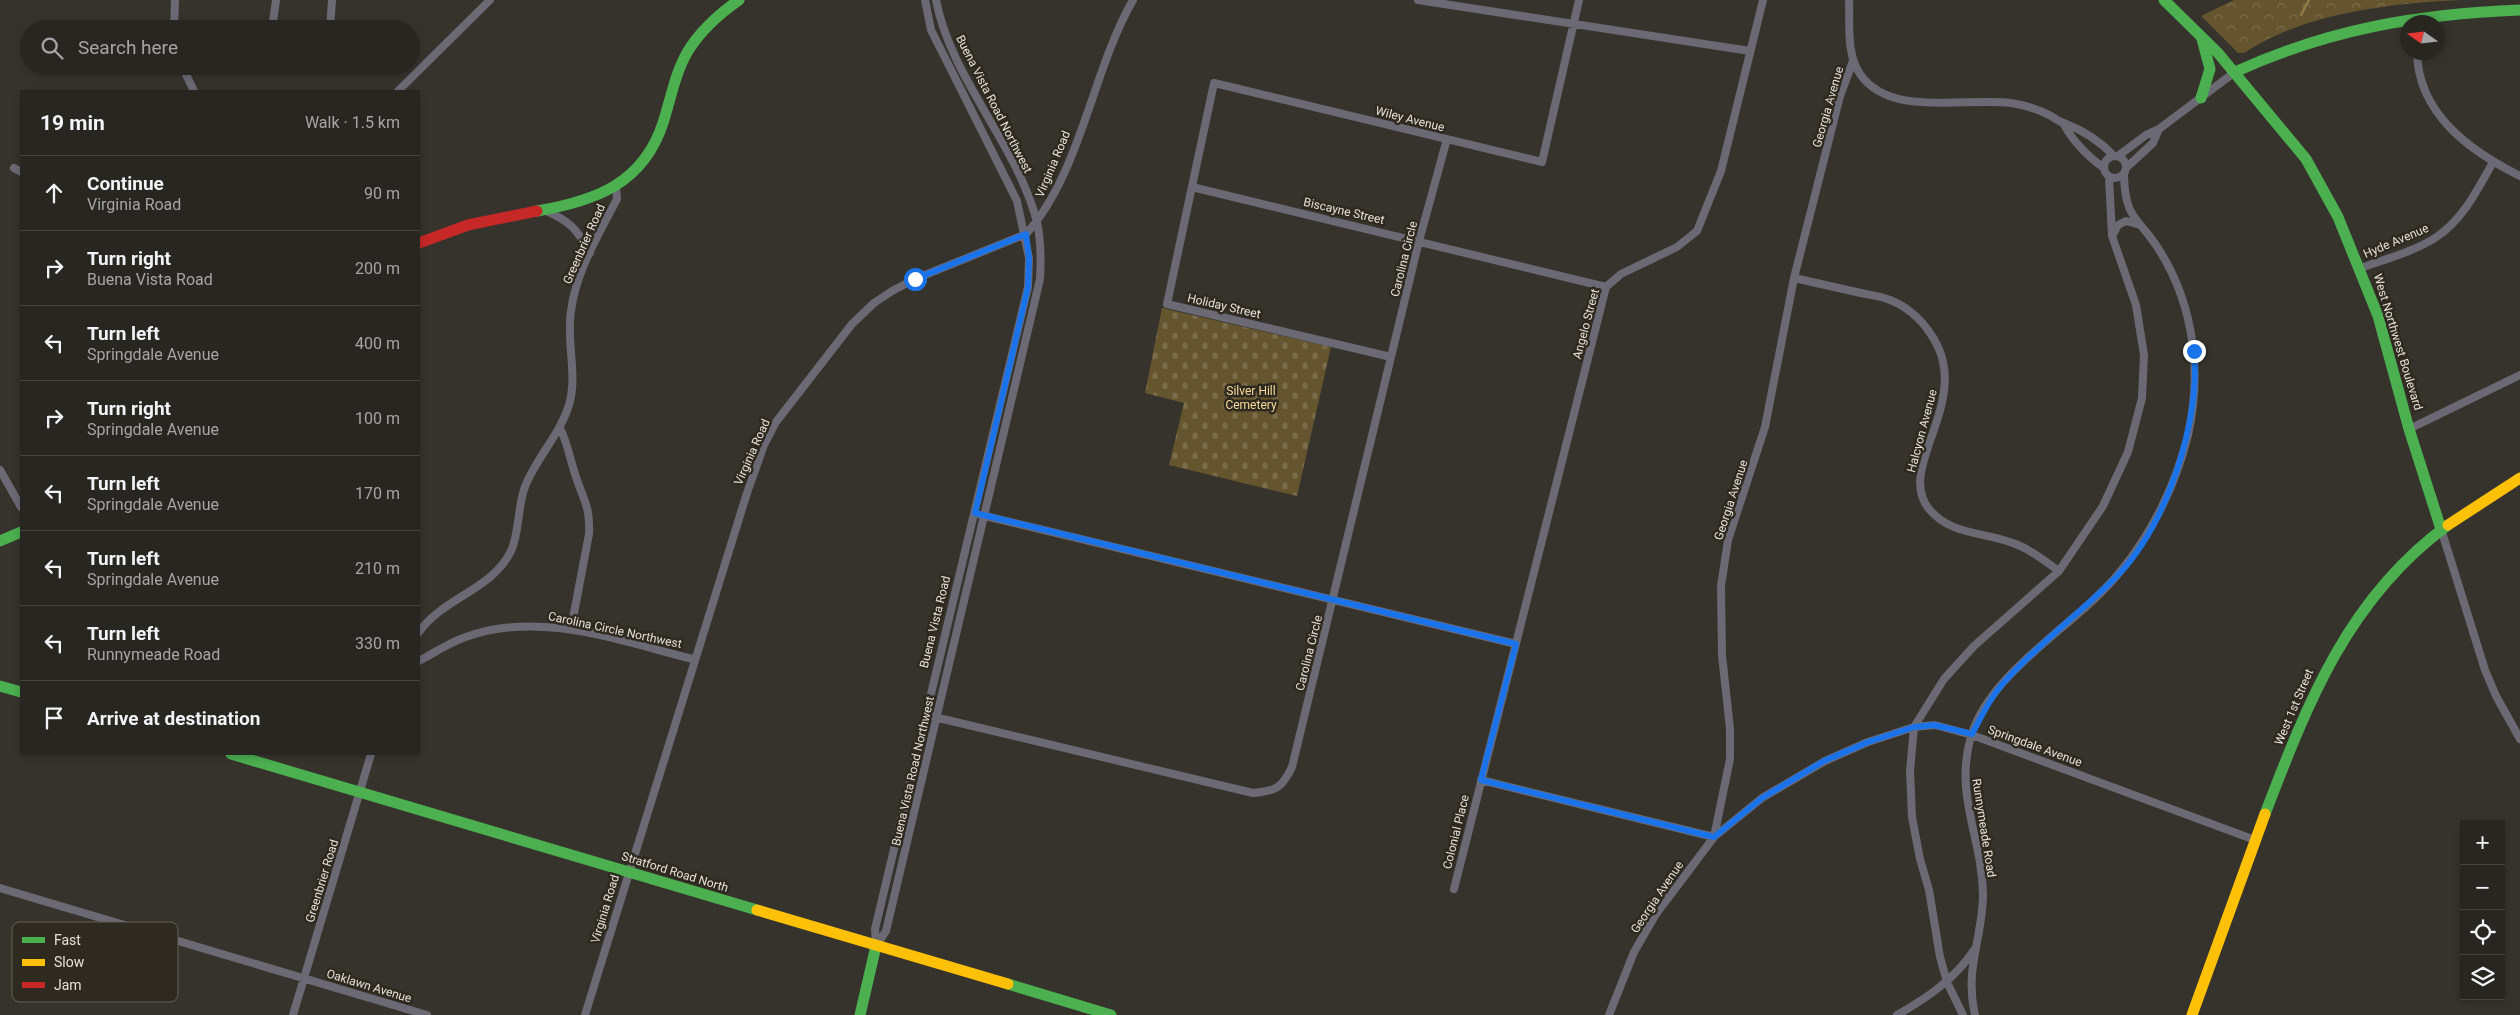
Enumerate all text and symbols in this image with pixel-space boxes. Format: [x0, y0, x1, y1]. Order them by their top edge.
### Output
north arrow [2400, 15, 2445, 60]
search box [20, 20, 420, 75]
street label: Buena Vista Road Northwest [953, 33, 1035, 175]
icon: search [38, 34, 66, 62]
text: Search here [78, 36, 178, 59]
street label: Georgia Avenue [1810, 65, 1846, 149]
street label: Wiley Avenue [1374, 104, 1446, 134]
text: 19 min [40, 111, 105, 135]
text: Walk · 1.5 km [305, 113, 400, 132]
street label: Virginia Road [1033, 129, 1073, 199]
text: Continue [87, 172, 164, 195]
icon: ahead [40, 179, 68, 207]
text: 90 m [364, 184, 400, 203]
text: Virginia Road [87, 195, 181, 214]
street label: Biscayne Street [1302, 195, 1386, 227]
street label: Greenbrier Road [560, 202, 608, 286]
street label: Carolina Circle [1388, 220, 1420, 298]
street label: Hyde Avenue [2361, 221, 2431, 261]
text: Turn right [87, 247, 171, 270]
icon: right [40, 254, 68, 282]
text: 200 m [355, 259, 400, 278]
route start [904, 268, 927, 291]
text: Buena Vista Road [87, 270, 213, 289]
street label: West Northwest Boulevard [2371, 272, 2425, 412]
street label: Angelo Street [1570, 287, 1602, 361]
street label: Holiday Street [1186, 291, 1262, 321]
text: Turn left [87, 322, 160, 345]
icon: left [40, 329, 68, 357]
text: 400 m [355, 334, 400, 353]
route end [2183, 340, 2206, 363]
text: Springdale Avenue [87, 345, 219, 364]
park label: Silver Hill Cemetery [1225, 384, 1277, 412]
street label: Halcyon Avenue [1904, 388, 1940, 474]
text: Turn right [87, 397, 171, 420]
icon: right [40, 404, 68, 432]
text: 100 m [355, 409, 400, 428]
street label: Virginia Road [731, 417, 773, 487]
text: Springdale Avenue [87, 420, 219, 439]
street label: Georgia Avenue [1711, 458, 1751, 542]
text: Turn left [87, 472, 160, 495]
icon: left [40, 479, 68, 507]
text: 170 m [355, 484, 400, 503]
text: Springdale Avenue [87, 495, 219, 514]
text: Turn left [87, 547, 160, 570]
icon: left [40, 554, 68, 582]
text: 210 m [355, 559, 400, 578]
text: Springdale Avenue [87, 570, 219, 589]
street label: Buena Vista Road [917, 575, 953, 669]
street label: Carolina Circle Northwest [547, 609, 683, 651]
street label: Carolina Circle [1293, 614, 1325, 692]
text: Turn left [87, 622, 160, 645]
icon: left [40, 629, 68, 657]
text: 330 m [355, 634, 400, 653]
text: Runnymeade Road [87, 645, 220, 664]
street label: West 1st Street [2272, 667, 2316, 747]
street label: Buena Vista Road Northwest [889, 695, 937, 847]
icon: arrive [40, 704, 68, 732]
text: Arrive at destination [87, 707, 260, 730]
street label: Springdale Avenue [1986, 722, 2084, 770]
street label: Runnymeade Road [1969, 778, 1999, 878]
street label: Colonial Place [1440, 793, 1472, 871]
map controls [2460, 820, 2505, 1000]
button: + [2460, 820, 2505, 865]
street label: Greenbrier Road [303, 838, 341, 924]
street label: Stratford Road North [620, 849, 730, 895]
street label: Georgia Avenue [1628, 858, 1686, 936]
button: − [2460, 865, 2505, 910]
street label: Virginia Road [588, 873, 622, 945]
button: locate [2460, 910, 2505, 955]
legend [12, 922, 178, 1002]
text: Fast [54, 932, 81, 948]
text: Slow [54, 954, 85, 970]
button: layers [2460, 955, 2505, 1000]
street label: Oaklawn Avenue [325, 966, 413, 1006]
text: Jam [54, 977, 82, 993]

